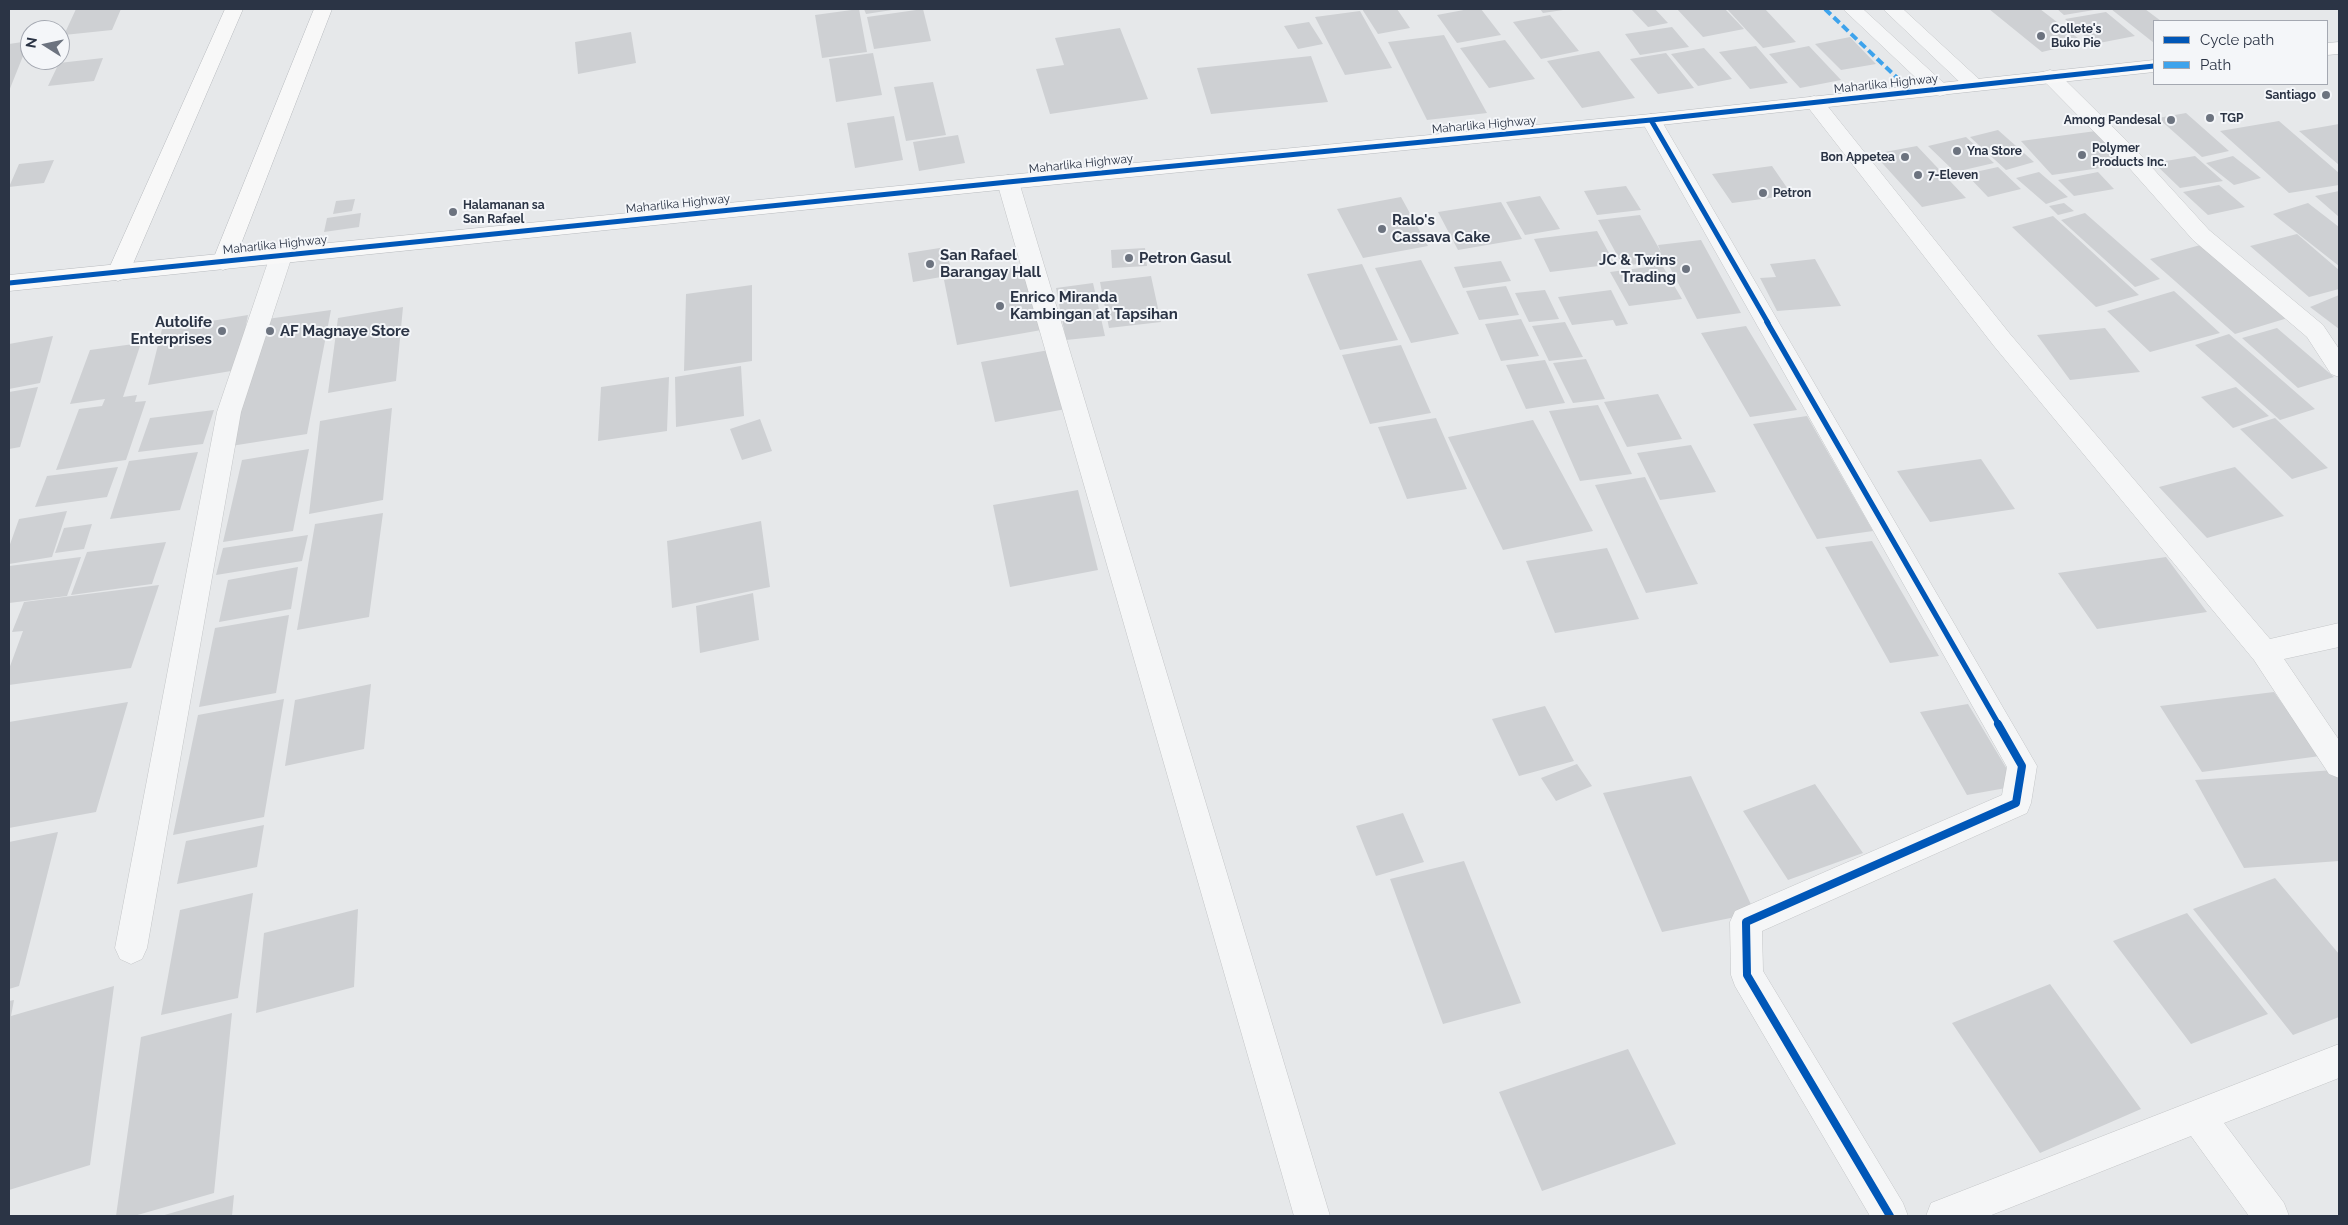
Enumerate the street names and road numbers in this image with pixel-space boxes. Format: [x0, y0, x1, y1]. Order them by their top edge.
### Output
street label: Maharlika Highway [1833, 71, 1939, 97]
street label: Maharlika Highway [1431, 113, 1537, 137]
street label: Maharlika Highway [1028, 151, 1134, 177]
street label: Maharlika Highway [625, 191, 731, 217]
street label: Maharlika Highway [222, 232, 328, 258]

